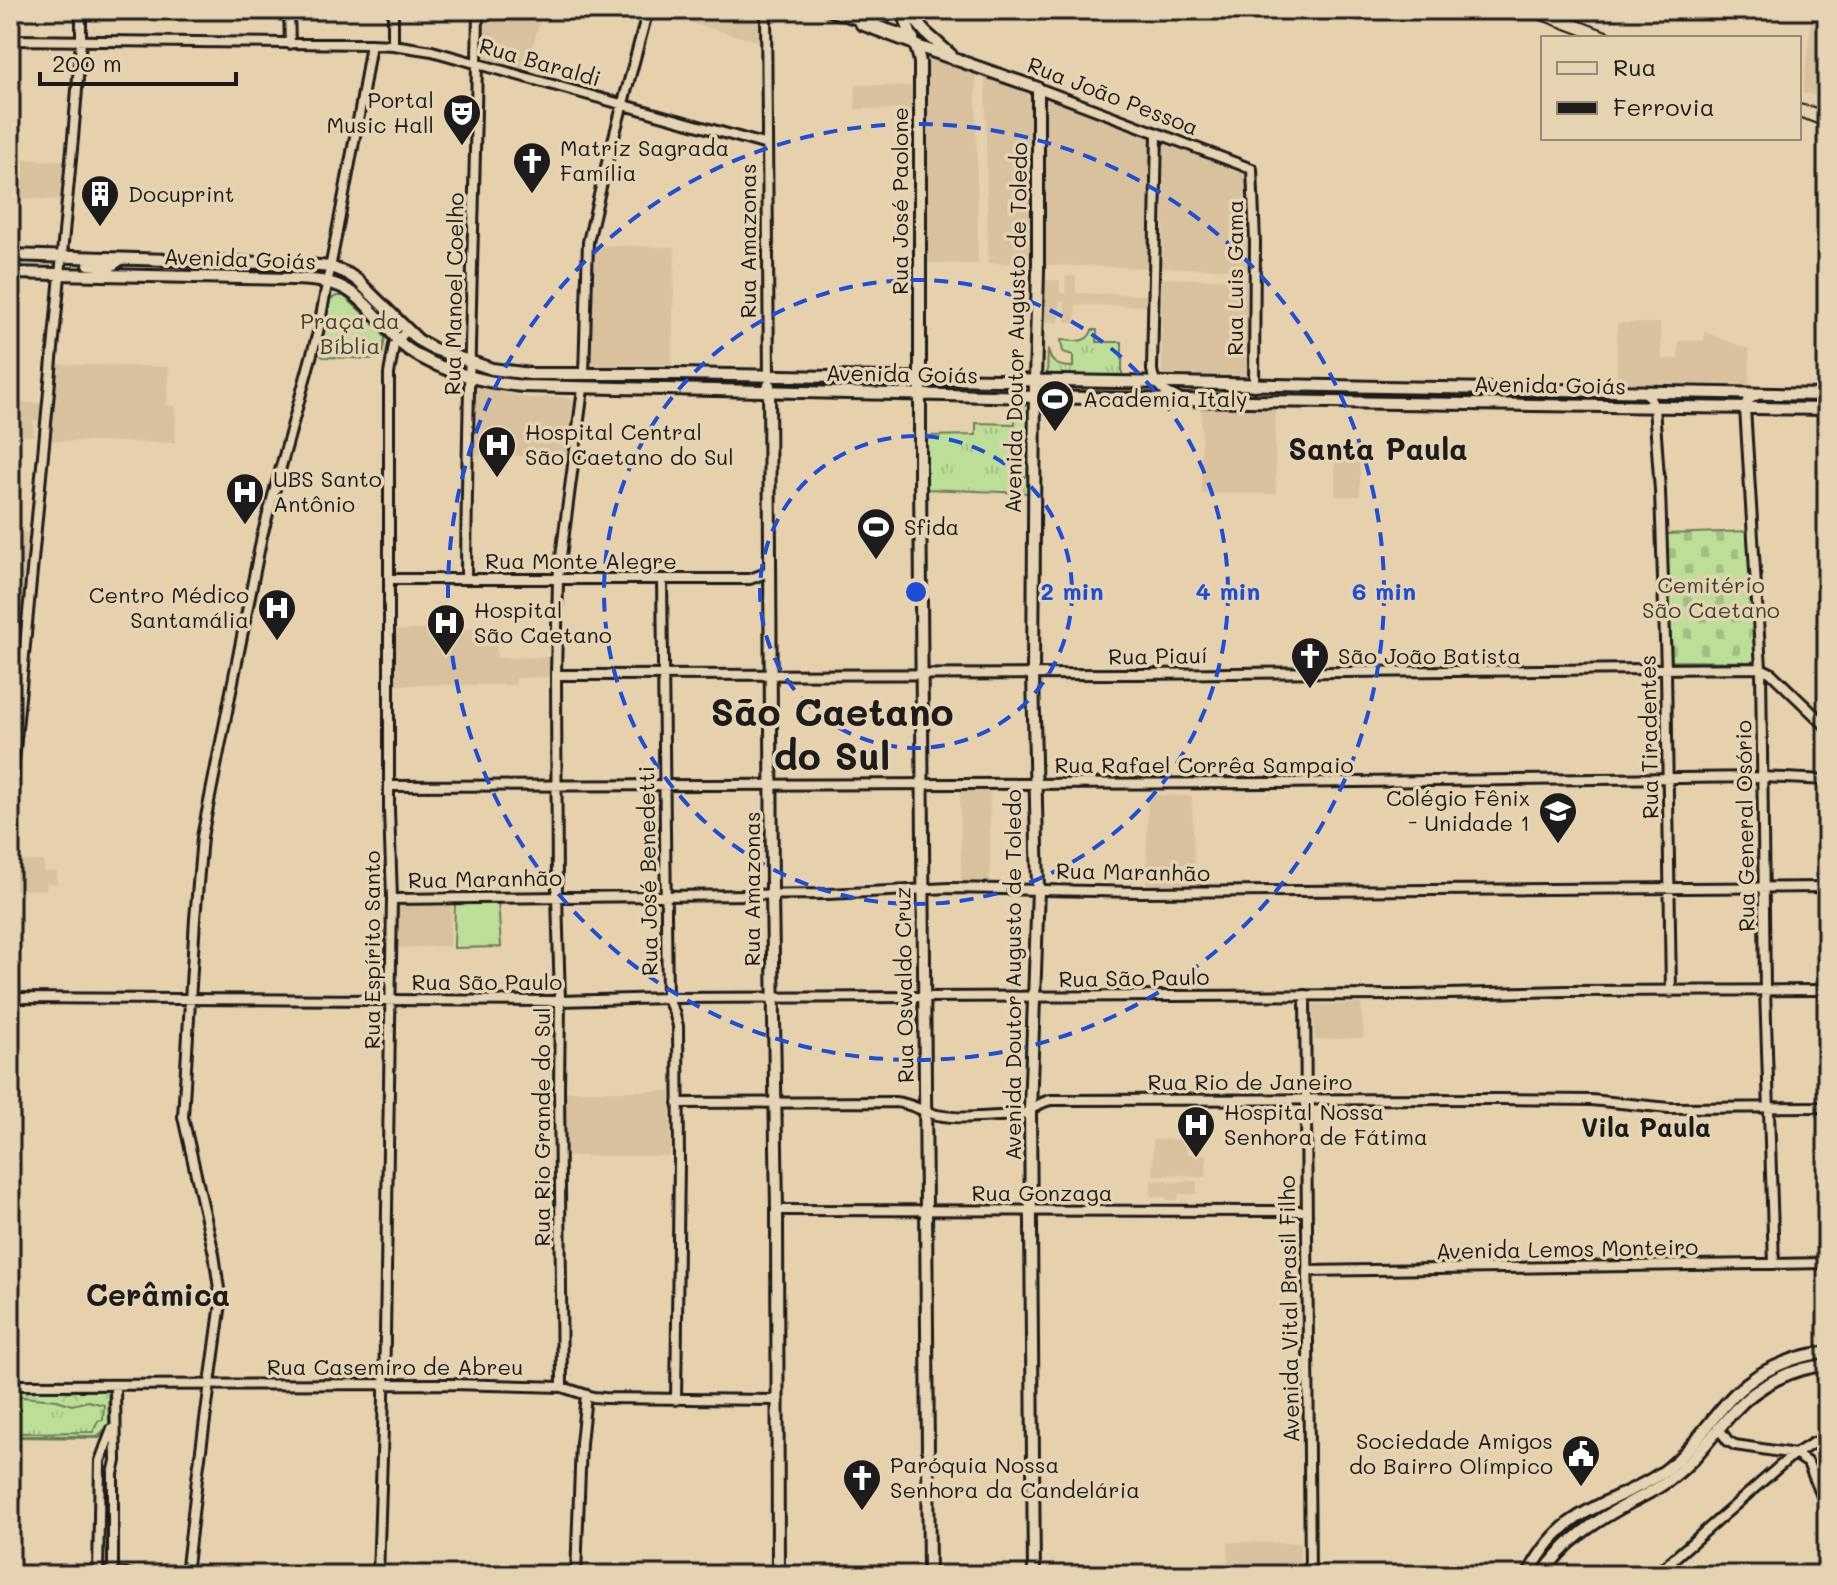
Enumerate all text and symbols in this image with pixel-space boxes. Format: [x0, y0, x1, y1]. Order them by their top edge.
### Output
street label: Rua Baraldi [476, 30, 604, 93]
scale bar [40, 36, 236, 86]
legend [1541, 36, 1801, 140]
text: 200 m [52, 47, 122, 78]
street label: Rua João Pessoa [1023, 50, 1203, 142]
text: Rua [1613, 51, 1656, 82]
place label: Portal Music Hall [327, 85, 434, 139]
text: Ferrovia [1613, 91, 1715, 122]
theatre icon: Portal Music Hall [441, 92, 483, 147]
street label: Rua José Paolone [885, 107, 914, 295]
place label: Matriz Sagrada Família [560, 133, 729, 187]
church icon: Matriz Sagrada Família [511, 140, 553, 195]
street label: Avenida Doutor Augusto de Toledo [998, 142, 1033, 514]
street label: Rua Amazonas [733, 163, 762, 319]
building icon: Docuprint [79, 173, 121, 228]
place label: Docuprint [128, 179, 234, 208]
street label: Rua Manoel Coelho [437, 192, 470, 396]
street label: Rua Luis Gama [1220, 200, 1249, 356]
street label: Avenida Goiás [163, 241, 317, 276]
park label: Praça da Bíblia [300, 306, 400, 360]
street label: Avenida Goiás [826, 358, 978, 389]
street label: Avenida Goiás [1474, 369, 1626, 400]
sports icon: Academia Italy [1034, 378, 1076, 433]
place label: Academia Italy [1083, 384, 1247, 413]
place label: Hospital Central São Caetano do Sul [525, 417, 734, 471]
hospital icon: Hospital Central São Caetano do Sul [476, 424, 518, 479]
district label: Santa Paula [1288, 428, 1468, 468]
place label: UBS Santo Antônio [273, 464, 382, 518]
hospital icon: UBS Santo Antônio [224, 471, 266, 526]
sports icon: Sfida [855, 506, 897, 561]
place label: Sfida [904, 512, 959, 541]
street label: Rua Monte Alegre [485, 546, 677, 575]
park label: Cemitério São Caetano [1642, 570, 1780, 624]
text: 2 min [1041, 575, 1104, 606]
text: 4 min [1196, 575, 1260, 606]
text: 6 min [1352, 575, 1416, 606]
centre of rings [902, 578, 930, 606]
place label: Centro Médico Santamália [89, 580, 249, 634]
hospital icon: Centro Médico Santamália [256, 587, 298, 642]
place label: Hospital São Caetano [474, 595, 612, 649]
hospital icon: Hospital São Caetano [425, 602, 467, 657]
church icon: São João Batista [1289, 635, 1331, 690]
street label: Rua Piauí [1108, 640, 1208, 671]
place label: São João Batista [1338, 641, 1521, 670]
street label: Rua Tiradentes [1633, 655, 1664, 819]
district label: São Caetano do Sul [710, 686, 954, 780]
street label: Rua General Osório [1728, 720, 1761, 932]
street label: Rua Rafael Corrêa Sampaio [1054, 750, 1354, 779]
street label: Rua José Benedetti [631, 766, 664, 976]
place label: Colégio Fênix - Unidade 1 [1386, 783, 1530, 837]
street label: Avenida Doutor Augusto de Toledo [998, 789, 1027, 1161]
school or university icon: Colégio Fênix - Unidade 1 [1537, 790, 1579, 845]
street label: Rua Amazonas [737, 811, 766, 967]
street label: Rua Espírito Santo [357, 850, 386, 1050]
street label: Rua Maranhão [1056, 856, 1210, 887]
street label: Rua Maranhão [408, 863, 562, 894]
street label: Rua Oswaldo Cruz [887, 887, 920, 1083]
street label: Rua São Paulo [1058, 962, 1210, 993]
street label: Rua São Paulo [412, 967, 562, 996]
street label: Rua Rio Grande do Sul [527, 1007, 556, 1247]
street label: Rua Rio de Janeiro [1148, 1067, 1352, 1096]
place label: Hospital Nossa Senhora de Fátima [1224, 1097, 1428, 1151]
hospital icon: Hospital Nossa Senhora de Fátima [1175, 1104, 1217, 1159]
district label: Vila Paula [1581, 1110, 1711, 1144]
street label: Avenida Vital Brasil Filho [1272, 1175, 1305, 1443]
street label: Rua Gonzaga [972, 1178, 1112, 1207]
street label: Avenida Lemos Monteiro [1436, 1232, 1698, 1265]
district label: Cerâmica [86, 1274, 230, 1314]
street label: Rua Casemiro de Abreu [267, 1352, 523, 1381]
place label: Sociedade Amigos do Bairro Olímpico [1349, 1426, 1553, 1480]
public building icon: Sociedade Amigos do Bairro Olímpico [1560, 1433, 1602, 1488]
place label: Paróquia Nossa Senhora da Candelária [890, 1450, 1140, 1504]
church icon: Paróquia Nossa Senhora da Candelária [841, 1457, 883, 1512]

